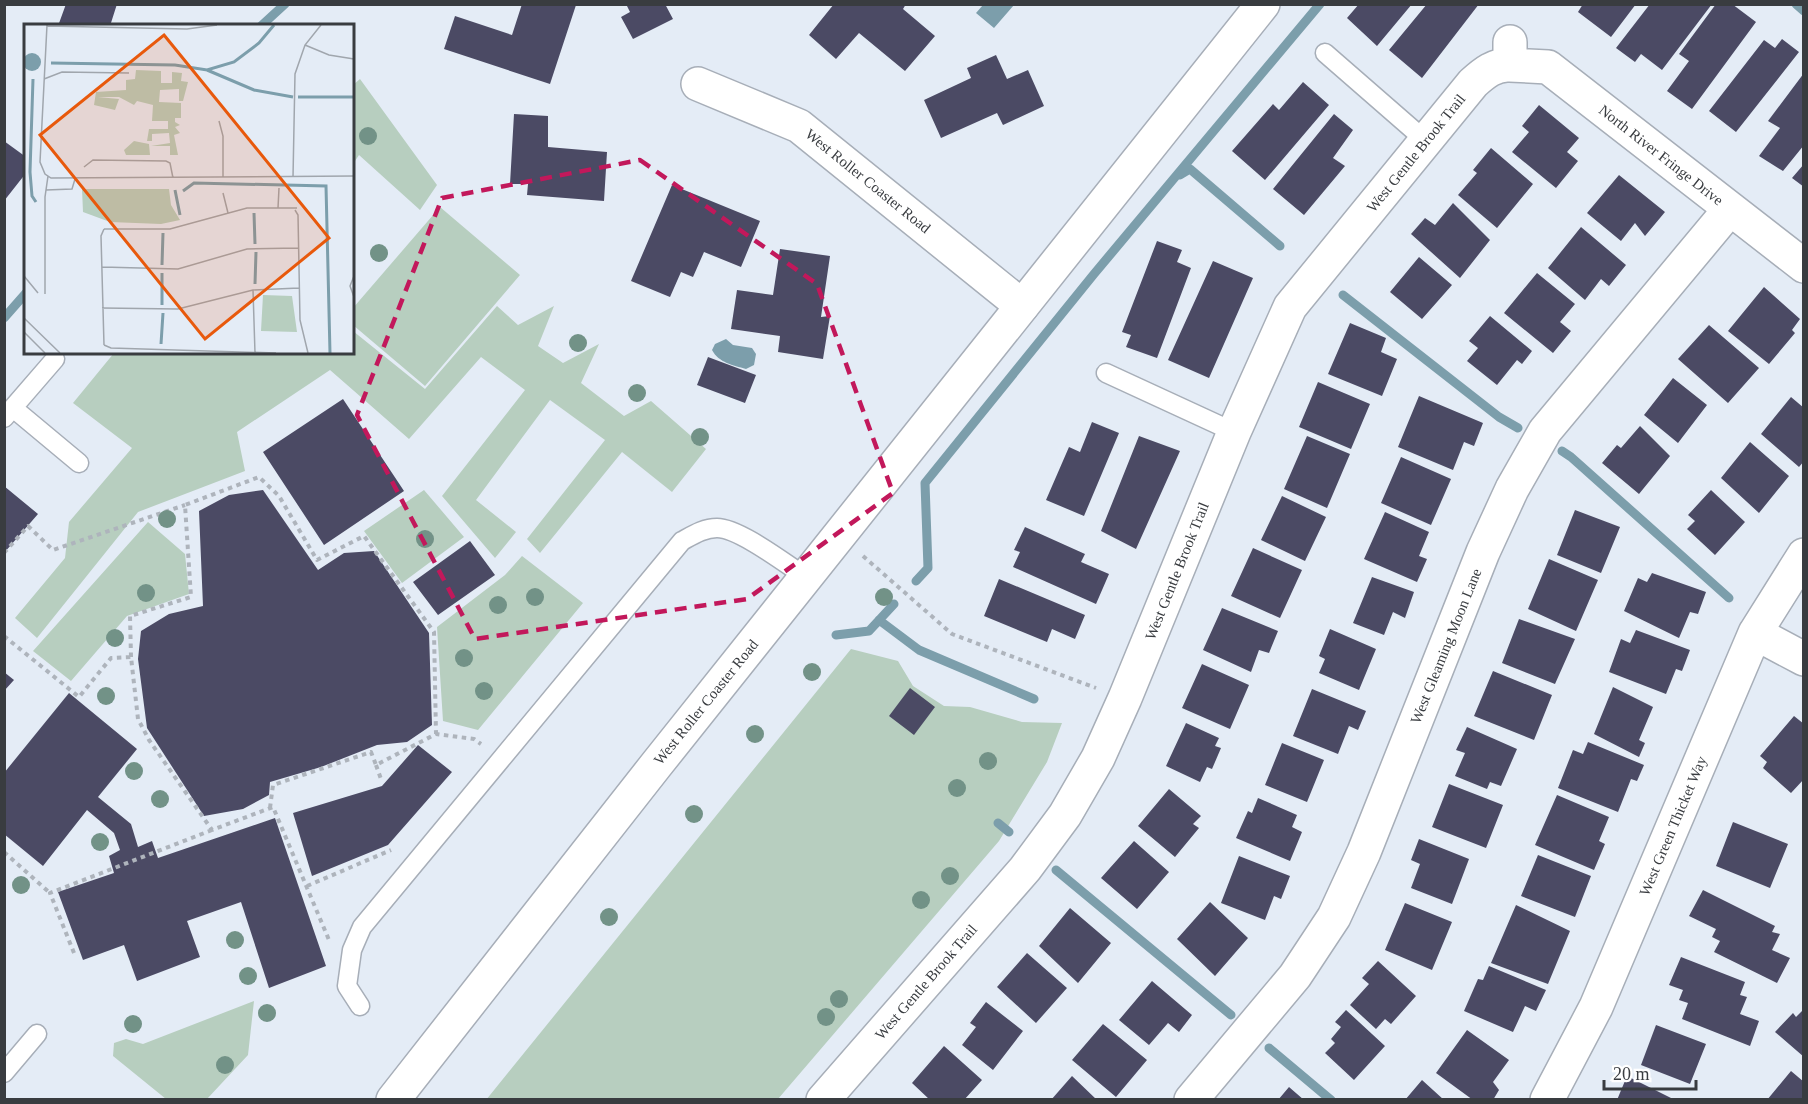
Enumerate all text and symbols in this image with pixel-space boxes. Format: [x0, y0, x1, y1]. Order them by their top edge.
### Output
inset map [24, 24, 354, 354]
street label: West Gentle Brook Trail [1364, 91, 1468, 215]
street label: North River Fringe Drive [1596, 102, 1726, 209]
street label: West Roller Coaster Road [802, 126, 934, 237]
street label: West Gentle Brook Trail [1142, 500, 1212, 642]
street label: West Gleaming Moon Lane [1408, 566, 1485, 726]
street label: West Roller Coaster Road [651, 636, 762, 768]
street label: West Green Thicket Way [1636, 753, 1710, 898]
street label: West Gentle Brook Trail [872, 921, 980, 1043]
scale bar [1604, 1053, 1696, 1091]
text: 20 m [1613, 1064, 1650, 1084]

